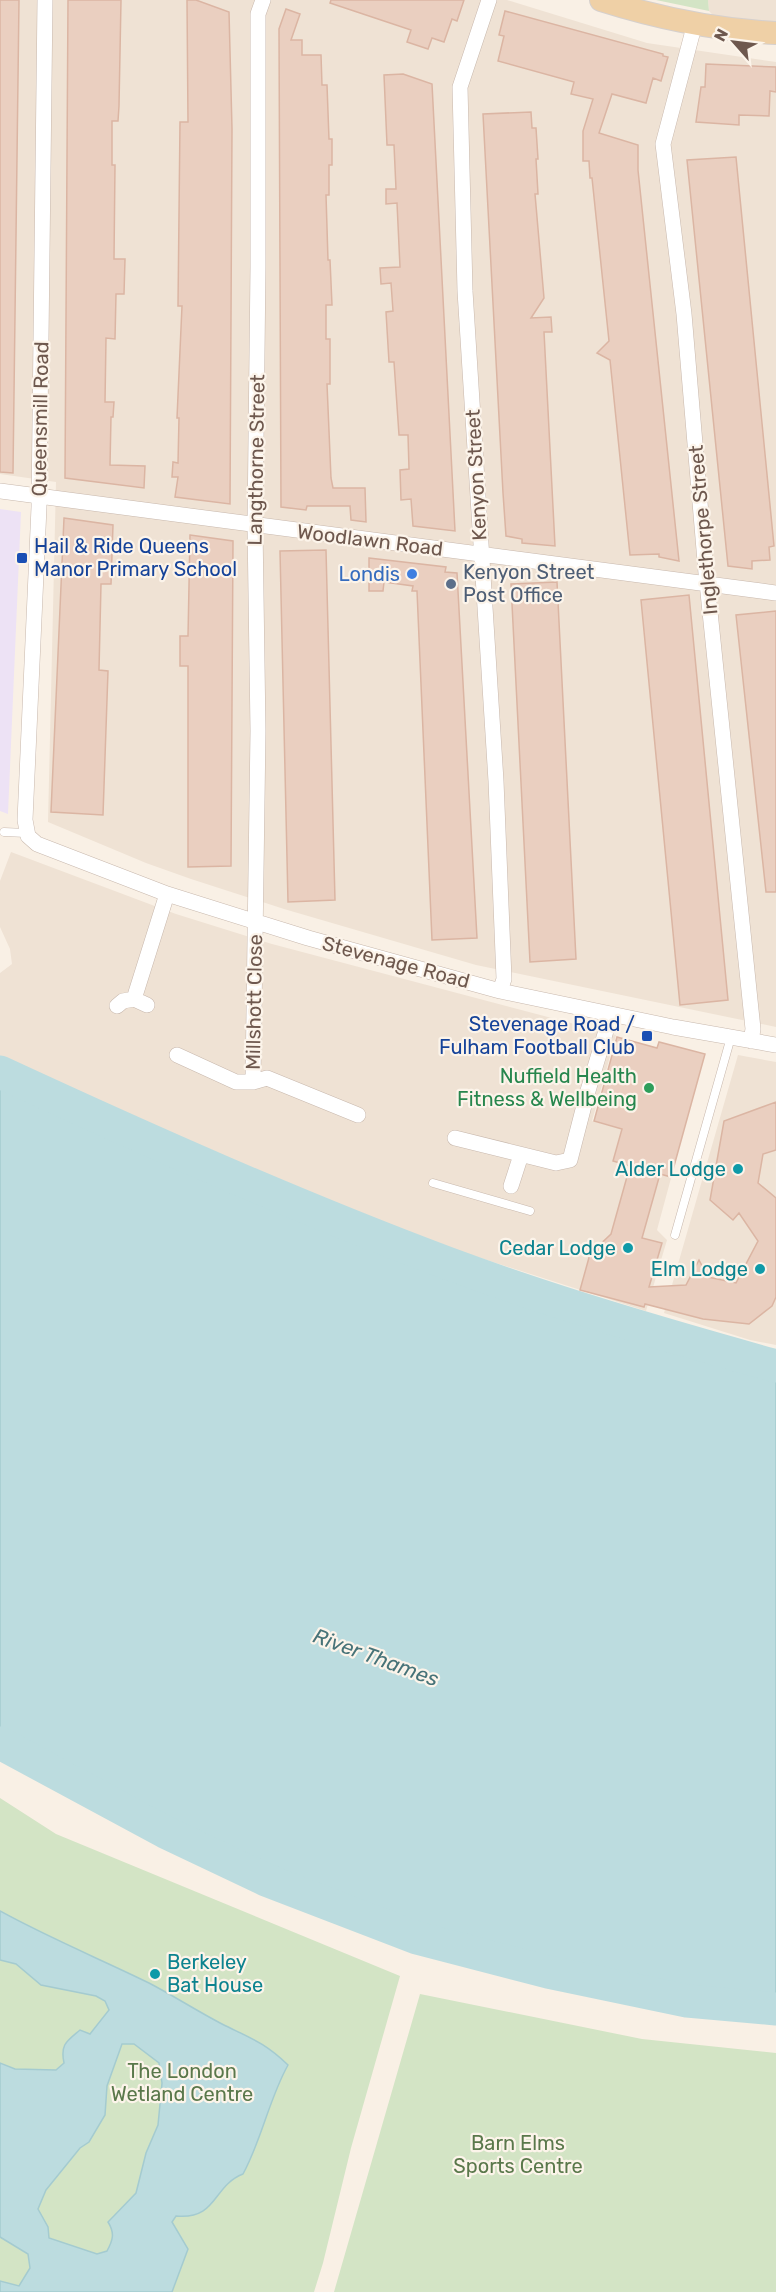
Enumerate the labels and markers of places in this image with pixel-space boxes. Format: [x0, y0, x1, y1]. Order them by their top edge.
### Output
place label: Hail & Ride Queens Manor Primary School [34, 534, 237, 581]
marker: Hail & Ride Queens Manor Primary School [15, 551, 29, 565]
place label: Kenyon Street Post Office [463, 560, 595, 607]
place label: Londis [338, 562, 400, 586]
marker: Londis [405, 567, 419, 581]
marker: Kenyon Street Post Office [444, 577, 458, 591]
place label: Stevenage Road / Fulham Football Club [439, 1012, 635, 1059]
marker: Stevenage Road / Fulham Football Club [640, 1029, 654, 1043]
place label: Nuffield Health Fitness & Wellbeing [457, 1064, 637, 1111]
marker: Nuffield Health Fitness & Wellbeing [642, 1081, 656, 1095]
place label: Alder Lodge [615, 1157, 726, 1181]
marker: Alder Lodge [731, 1162, 745, 1176]
place label: Cedar Lodge [499, 1236, 616, 1260]
marker: Cedar Lodge [621, 1241, 635, 1255]
place label: Elm Lodge [651, 1257, 748, 1281]
marker: Elm Lodge [753, 1262, 767, 1276]
place label: Berkeley Bat House [167, 1950, 263, 1997]
marker: Berkeley Bat House [148, 1967, 162, 1981]

